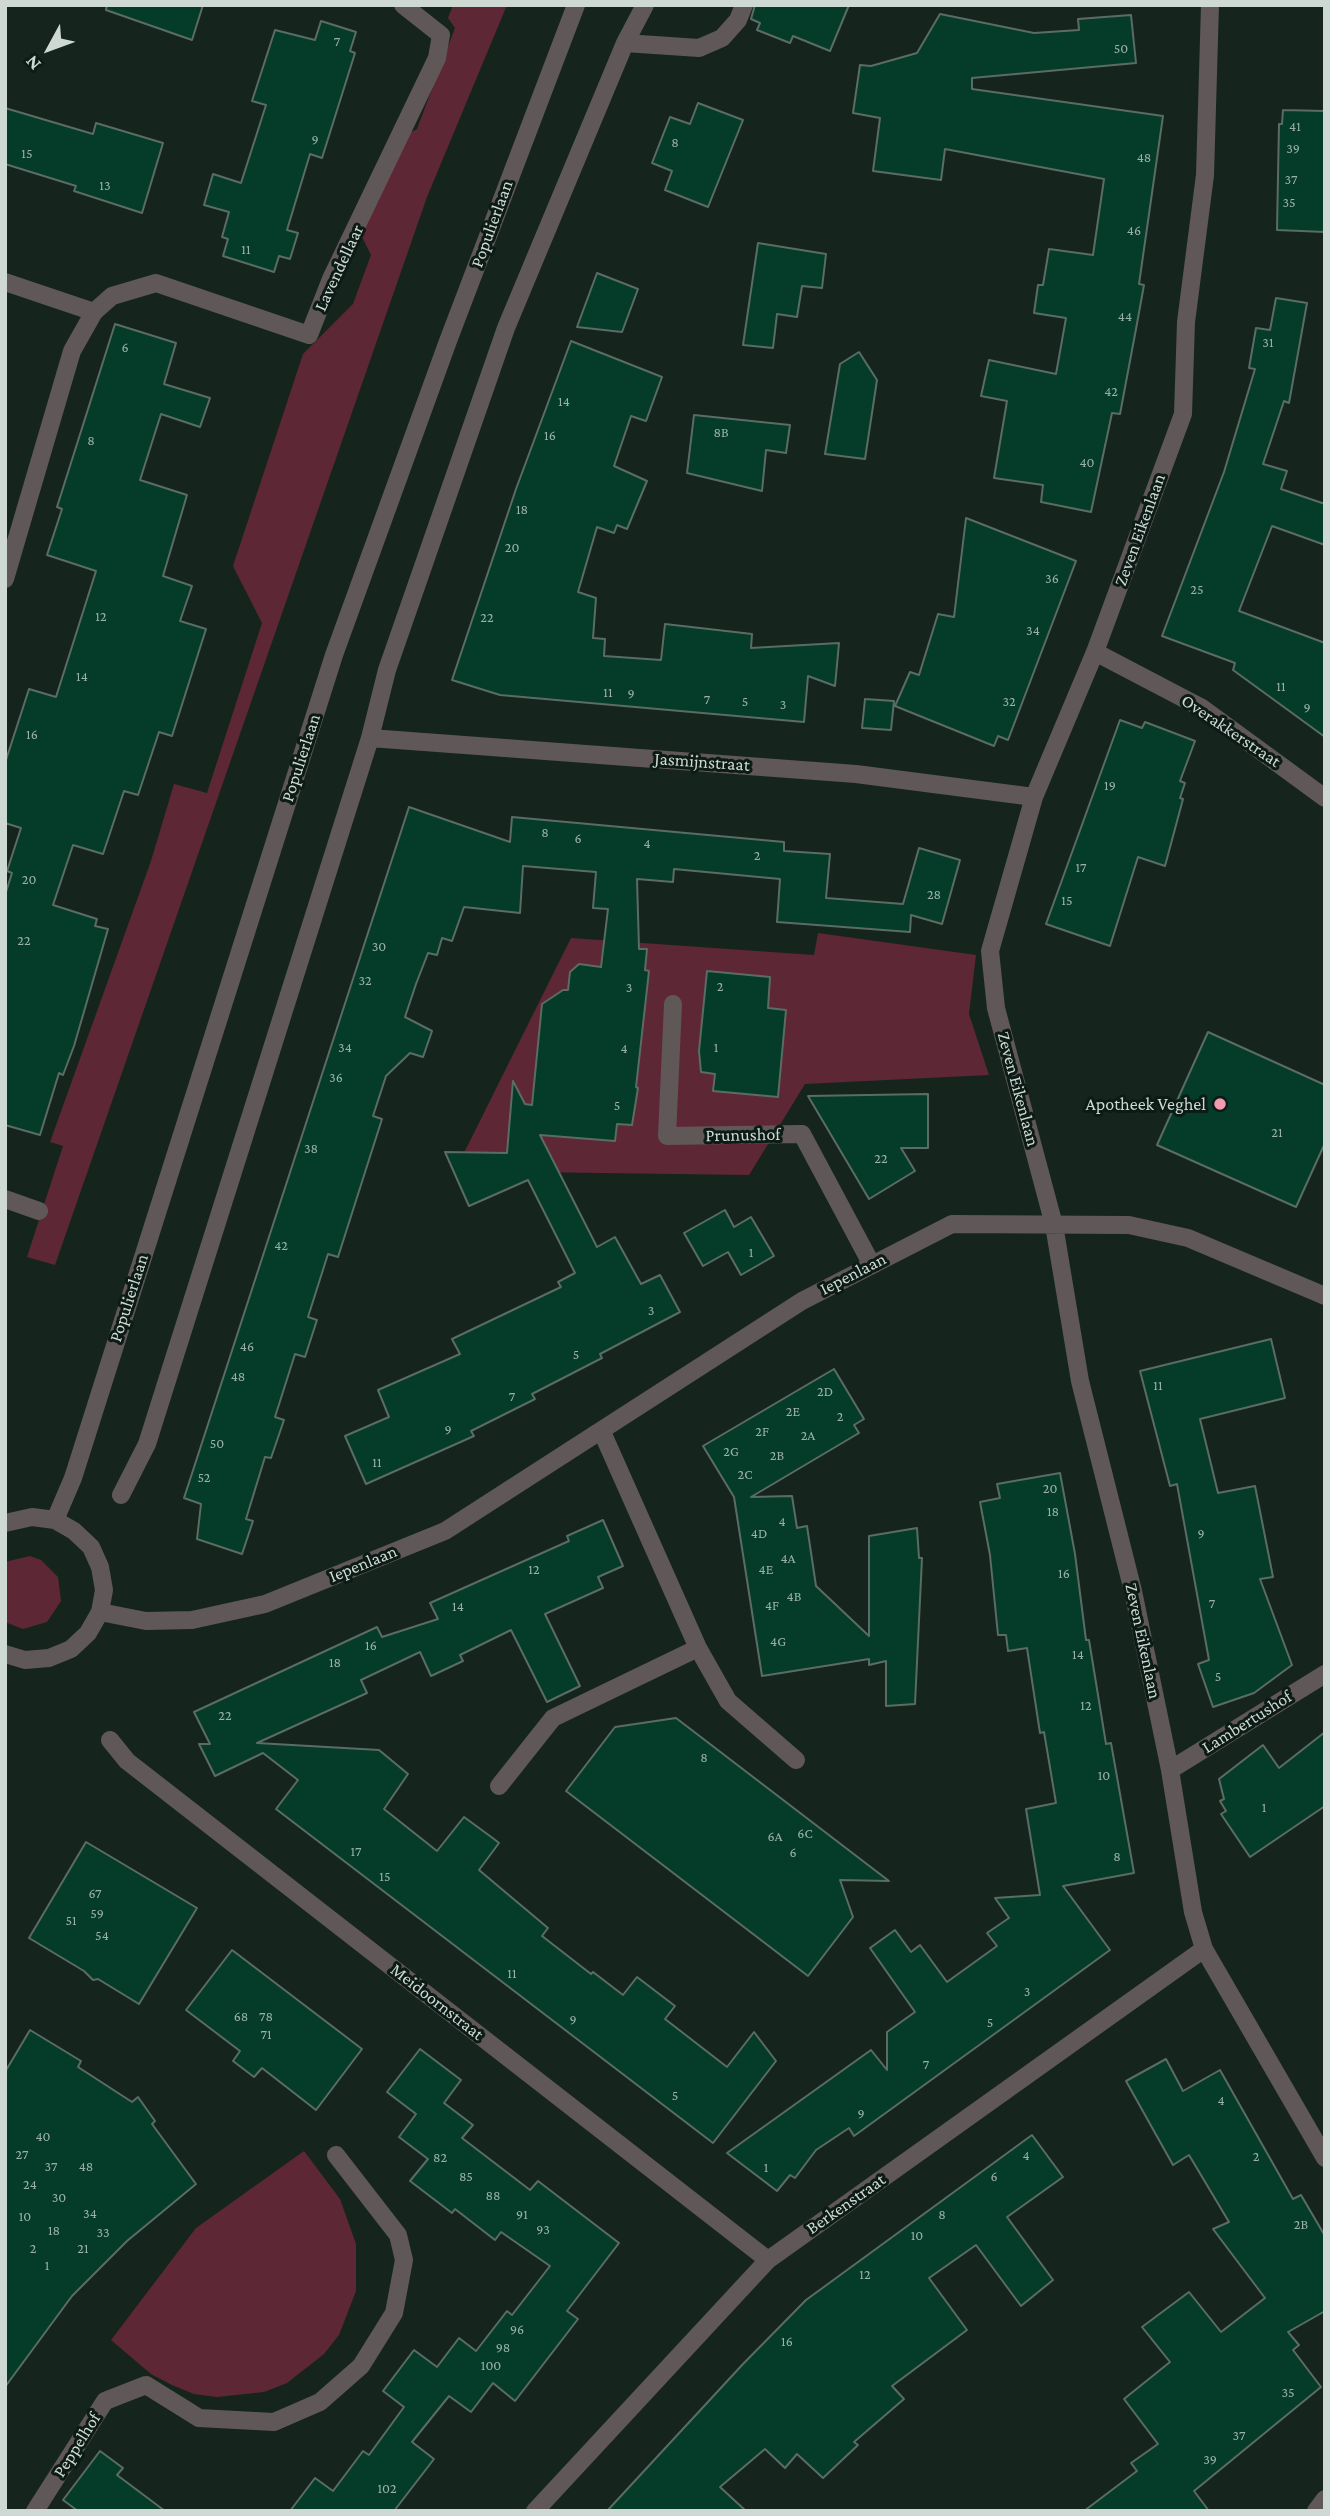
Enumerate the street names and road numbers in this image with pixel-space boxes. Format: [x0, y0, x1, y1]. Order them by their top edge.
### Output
street label: Populierlaan [466, 177, 518, 271]
street label: Lavendellaar [310, 221, 368, 315]
street label: Zeven Eikenlaan [1110, 471, 1170, 589]
street label: Overakkerstraat [1177, 690, 1285, 772]
street label: Populierlaan [277, 711, 325, 805]
street label: Jasmijnstraat [654, 748, 750, 776]
street label: Zeven Eikenlaan [992, 1029, 1044, 1149]
street label: Prunushof [705, 1124, 781, 1146]
street label: Iepenlaan [816, 1248, 890, 1300]
street label: Populierlaan [105, 1251, 153, 1345]
street label: Iepenlaan [326, 1541, 400, 1587]
street label: Zeven Eikenlaan [1120, 1581, 1166, 1701]
street label: Lambertushof [1198, 1686, 1296, 1758]
street label: Meidoornstraat [386, 1959, 488, 2045]
street label: Berkenstraat [802, 2169, 890, 2239]
street label: Peppelhof [49, 2409, 105, 2481]

